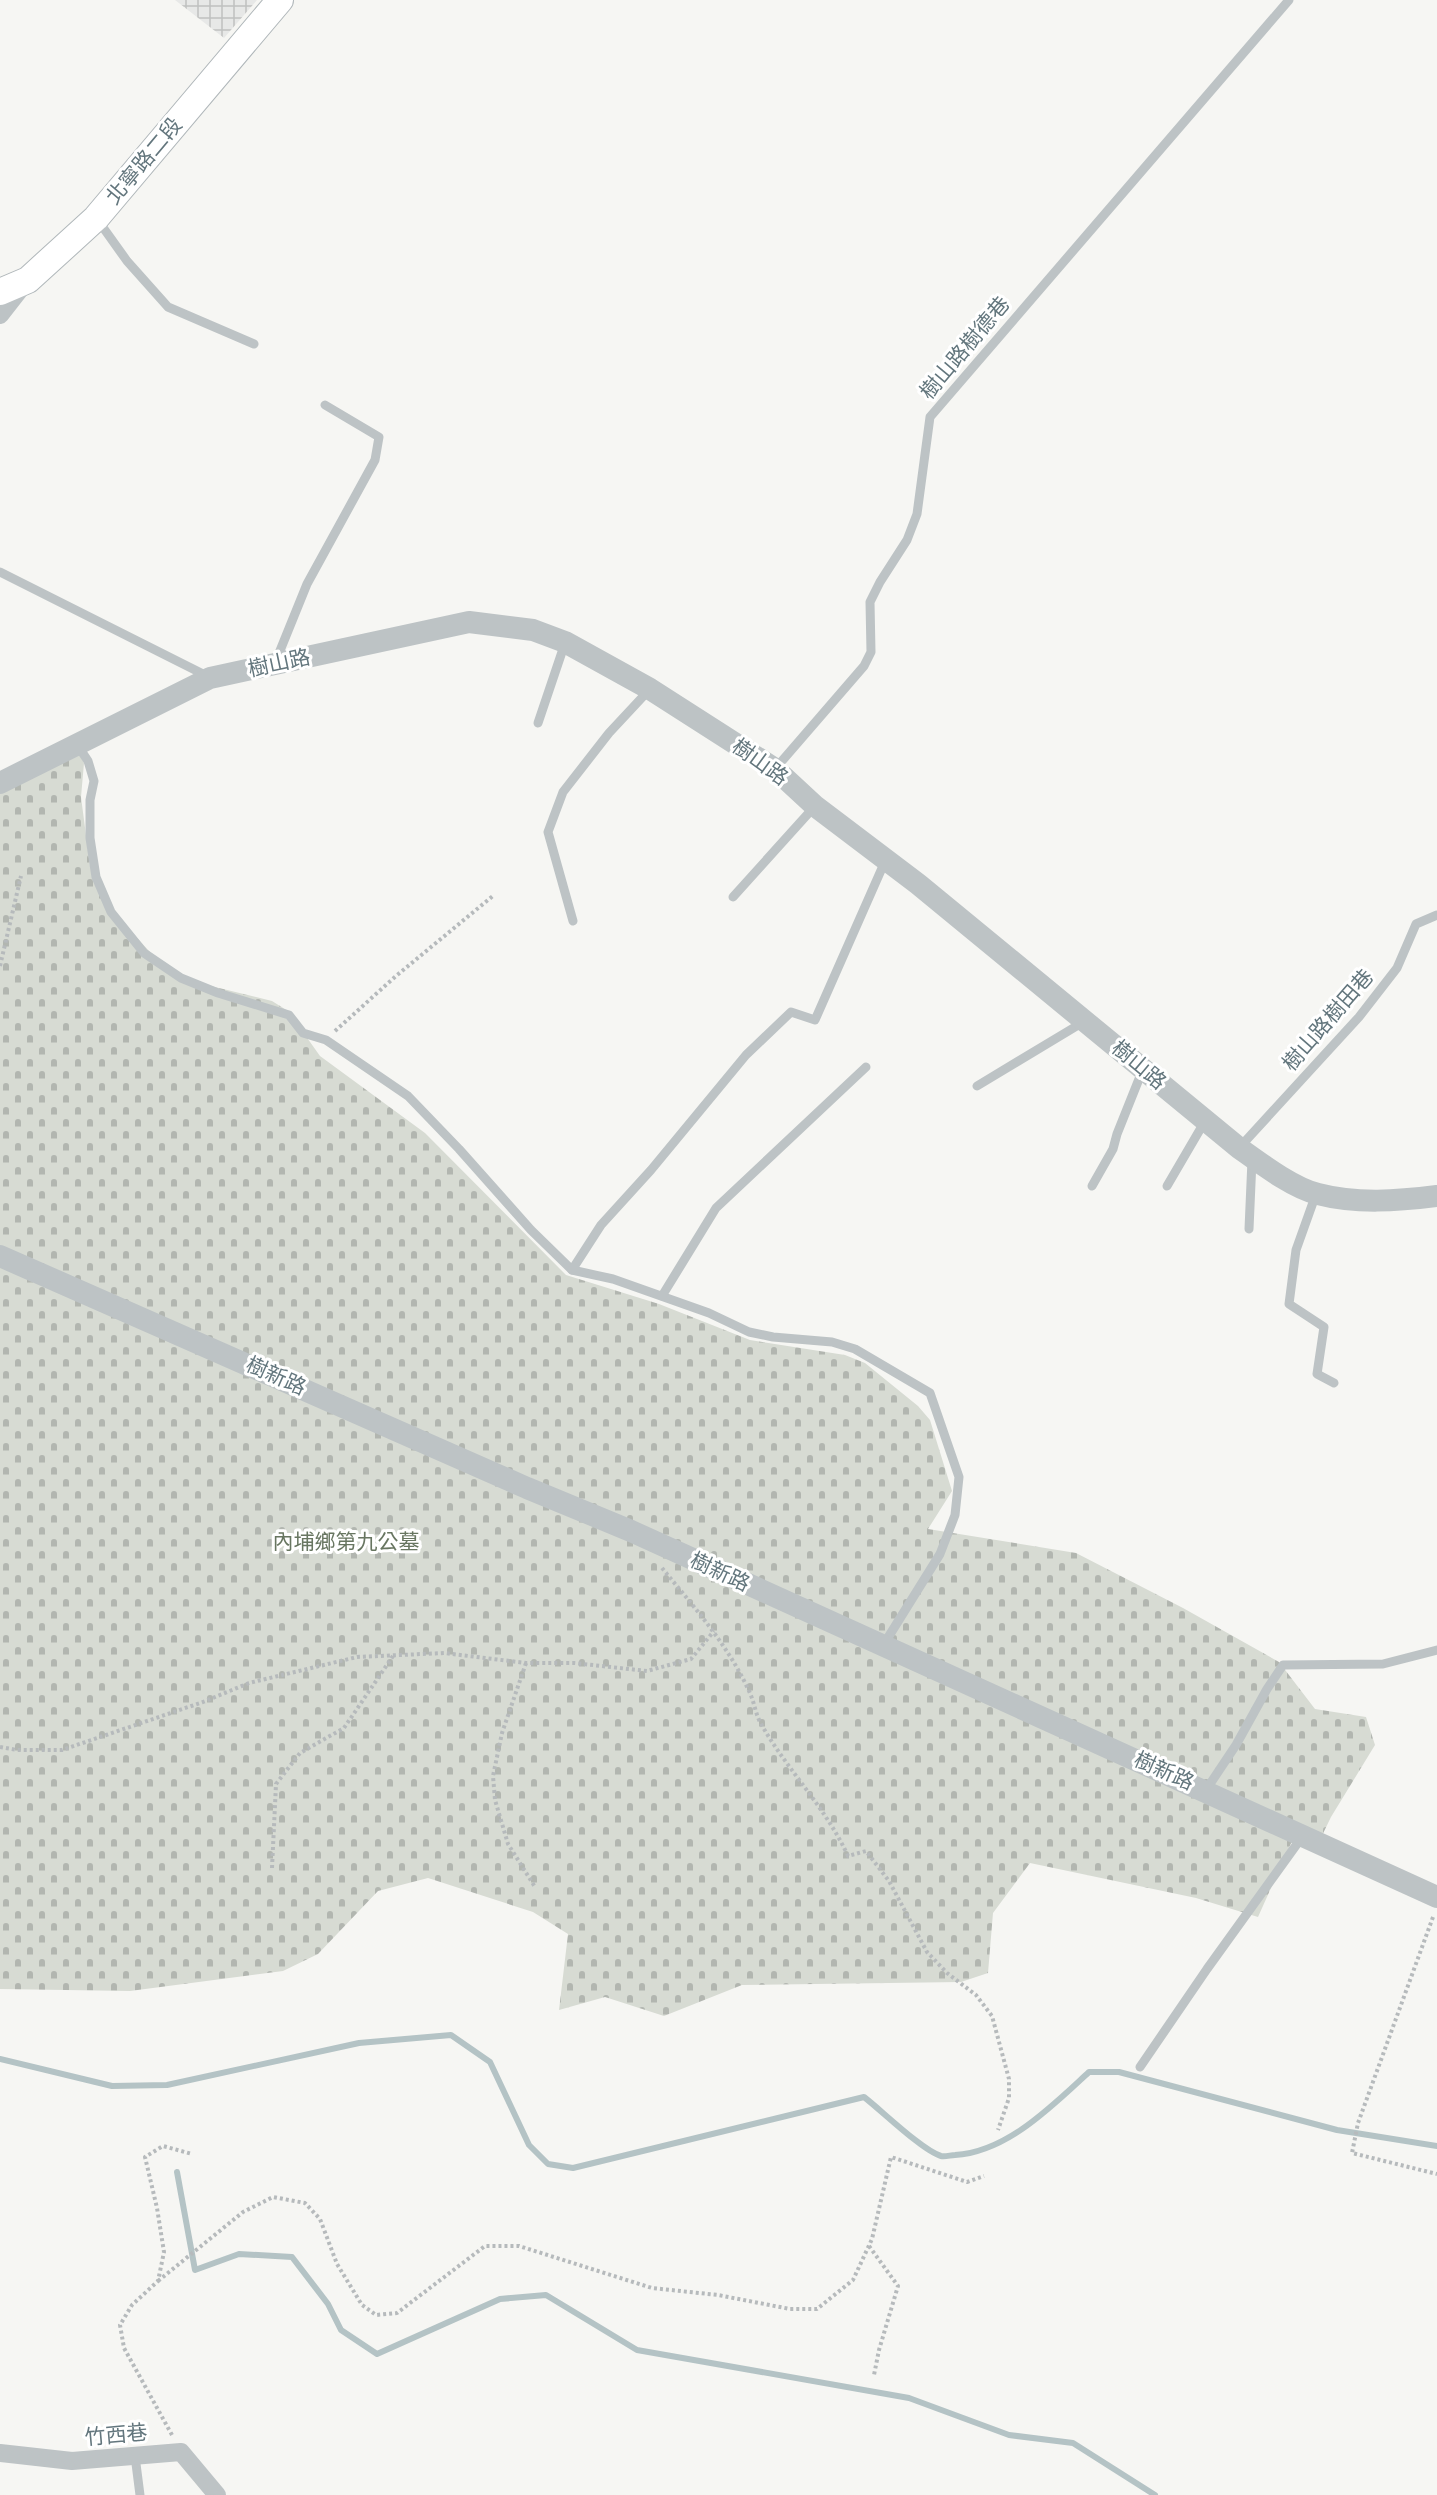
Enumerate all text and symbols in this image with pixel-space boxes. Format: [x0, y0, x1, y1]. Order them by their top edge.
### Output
street label: 北寧路二段 [100, 112, 187, 209]
street label: 樹山路樹德巷 [915, 291, 1015, 404]
street label: 樹山路 [245, 644, 312, 681]
street label: 樹山路 [727, 733, 793, 790]
street label: 樹山路樹田巷 [1277, 964, 1378, 1075]
street label: 樹山路 [1107, 1035, 1171, 1094]
street label: 樹新路 [242, 1351, 310, 1400]
park label: 內埔鄉第九公墓 [273, 1529, 420, 1554]
street label: 樹新路 [686, 1547, 754, 1596]
street label: 樹新路 [1130, 1746, 1198, 1795]
street label: 竹西巷 [83, 2419, 148, 2450]

